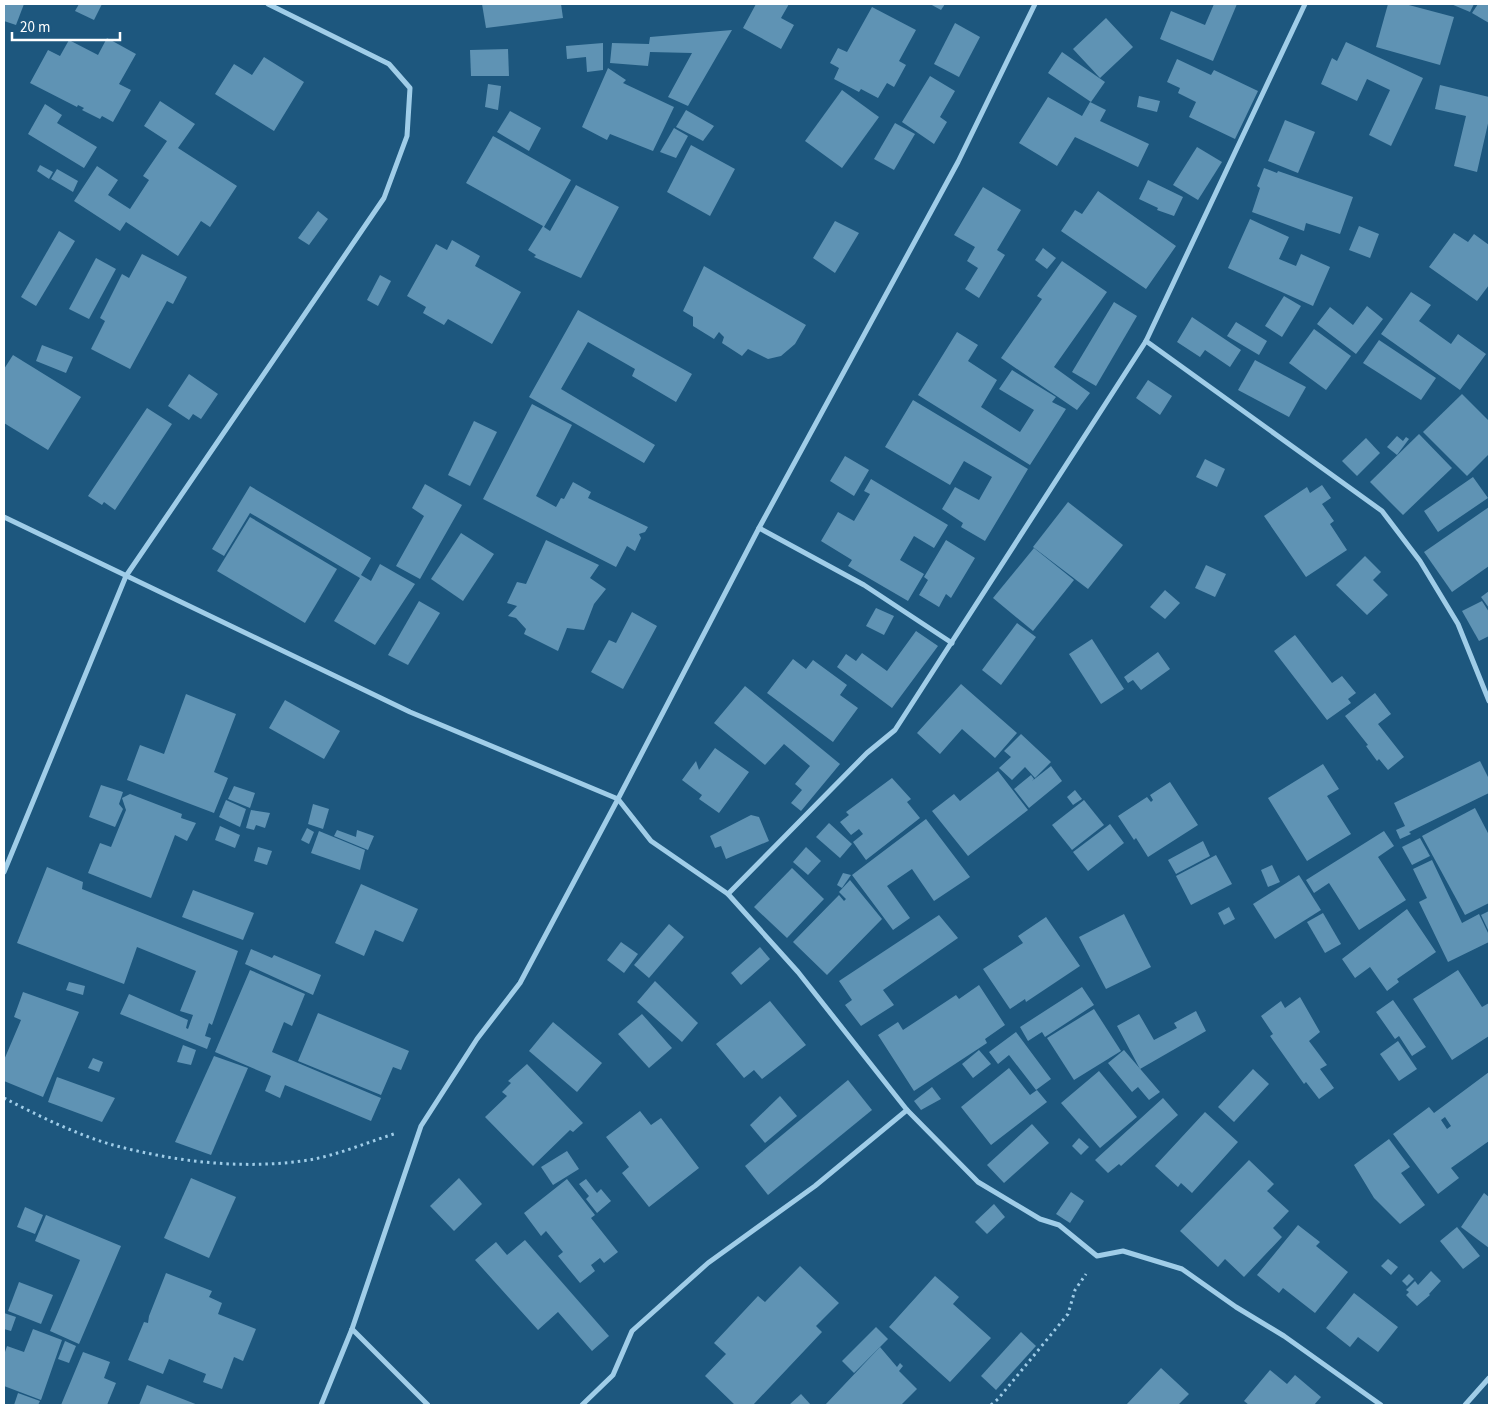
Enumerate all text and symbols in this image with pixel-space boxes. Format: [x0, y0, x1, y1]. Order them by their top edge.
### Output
scale bar [12, 10, 120, 42]
text: 20 m [20, 17, 50, 38]

